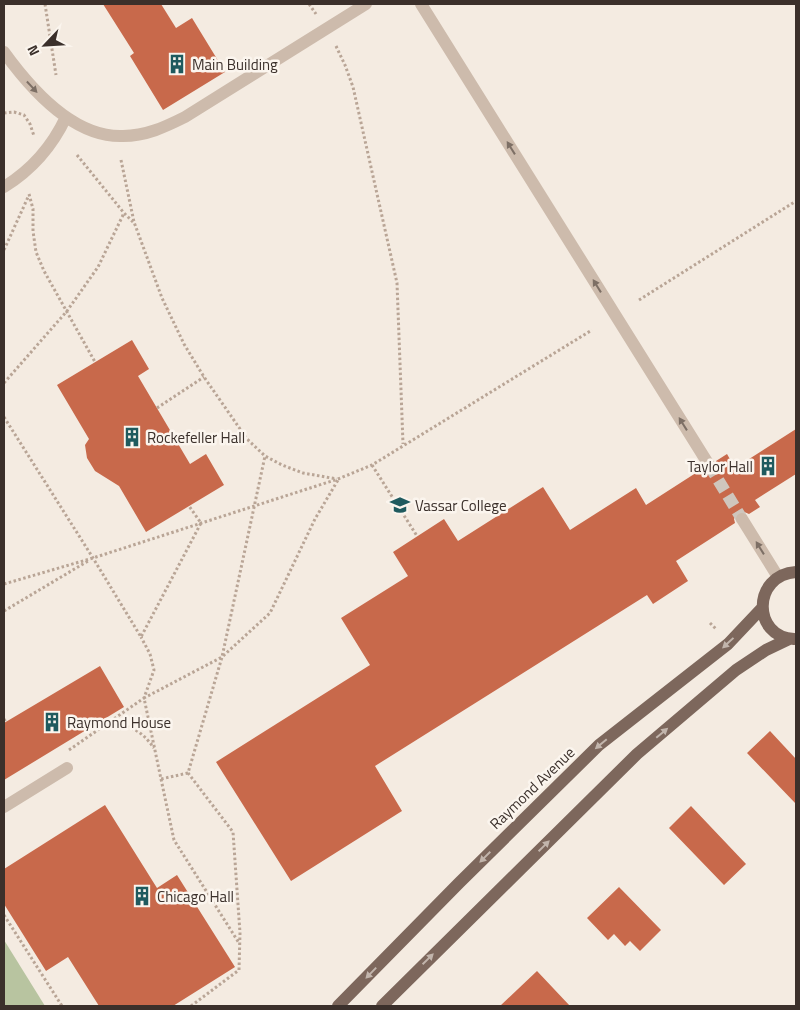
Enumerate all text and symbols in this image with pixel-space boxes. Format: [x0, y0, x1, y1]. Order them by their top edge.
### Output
north arrow [20, 20, 70, 70]
text: N [21, 42, 44, 60]
building icon: Main Building [166, 53, 188, 75]
place label: Main Building [192, 53, 278, 76]
one-way arrow [26, 81, 38, 93]
one-way arrow [506, 142, 515, 155]
one-way arrow [592, 279, 601, 293]
one-way arrow [678, 417, 687, 430]
building icon: Rockefeller Hall [121, 426, 143, 448]
place label: Rockefeller Hall [147, 426, 245, 449]
place label: Taylor Hall [687, 455, 753, 478]
building icon: Taylor Hall [757, 455, 779, 477]
school or university icon: Vassar College [389, 494, 411, 516]
place label: Vassar College [415, 494, 507, 517]
one-way arrow [755, 541, 765, 554]
one-way arrow [723, 637, 735, 649]
building icon: Raymond House [41, 711, 63, 733]
place label: Raymond House [67, 711, 171, 734]
one-way arrow [655, 728, 668, 739]
one-way arrow [595, 739, 608, 750]
street label: Raymond Avenue [484, 741, 580, 835]
one-way arrow [538, 840, 550, 852]
one-way arrow [479, 851, 491, 863]
building icon: Chicago Hall [131, 885, 153, 907]
place label: Chicago Hall [157, 885, 234, 908]
one-way arrow [422, 954, 434, 966]
one-way arrow [365, 967, 377, 979]

